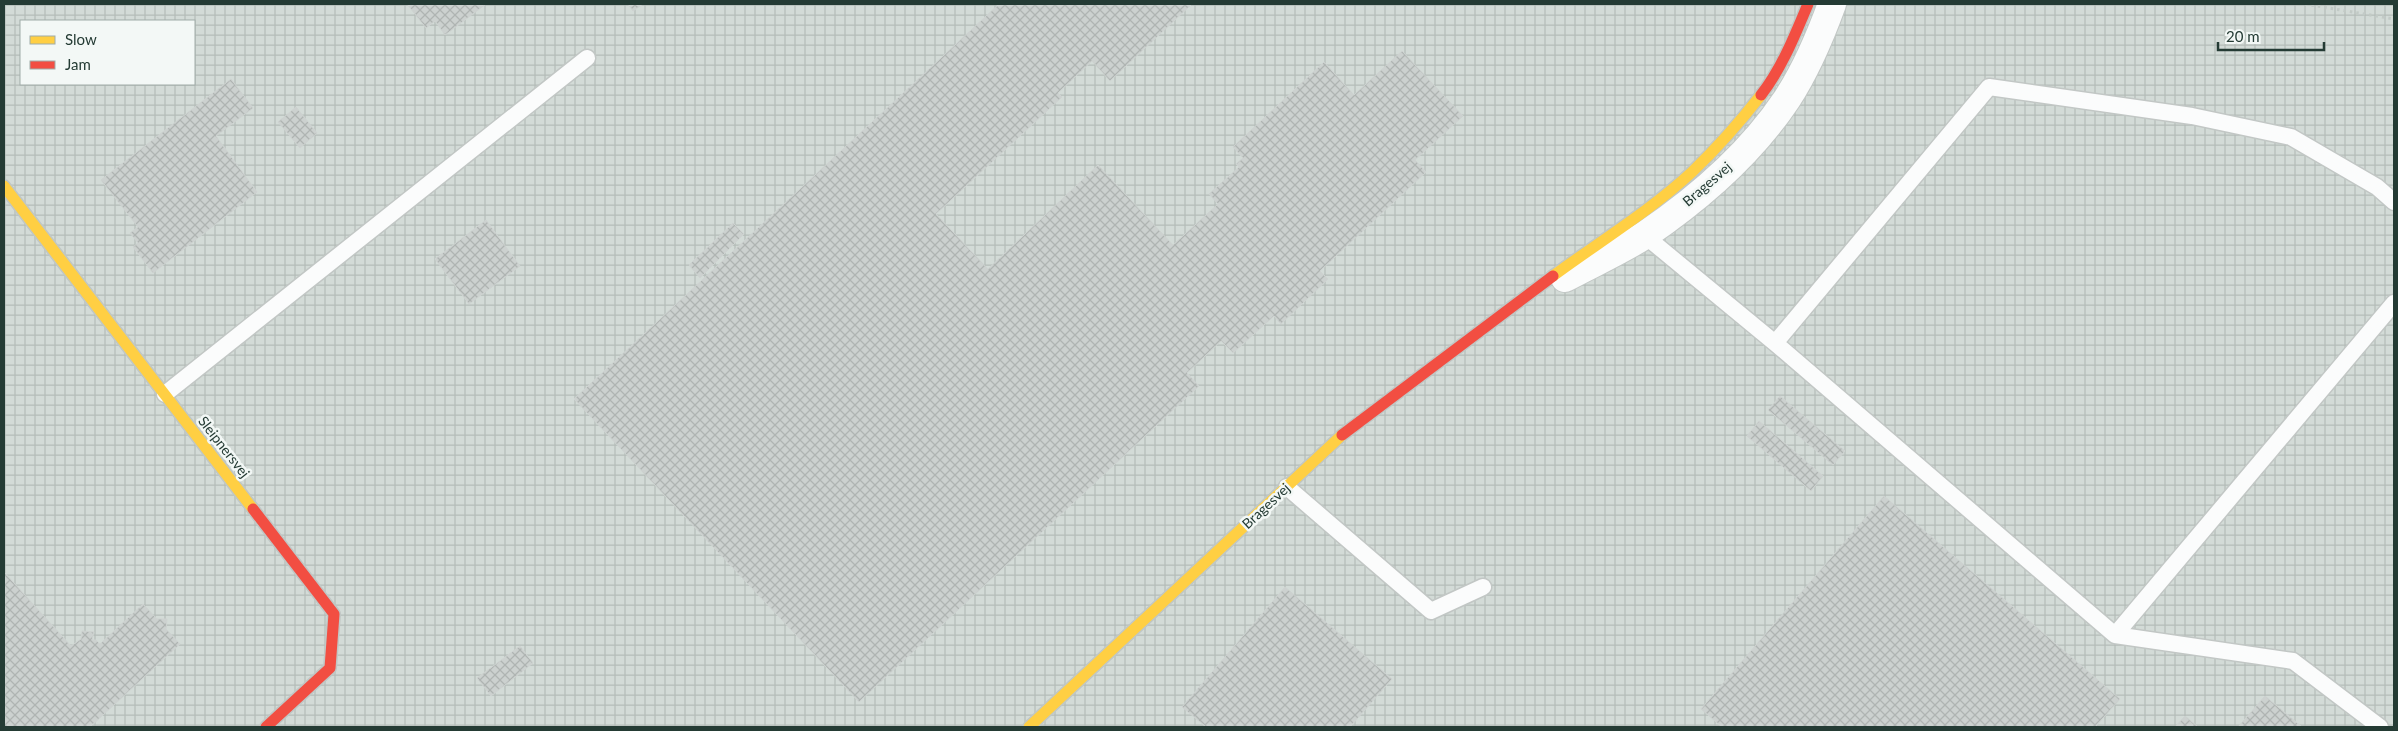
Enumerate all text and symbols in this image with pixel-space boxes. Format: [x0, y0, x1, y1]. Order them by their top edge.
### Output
legend [20, 20, 195, 85]
scale bar [2218, 20, 2324, 52]
text: 20 m [2226, 27, 2260, 45]
text: Slow [65, 30, 97, 48]
text: Jam [65, 55, 91, 73]
street label: Bragesvej [1679, 158, 1735, 209]
street label: Sleipnersvej [195, 413, 254, 481]
street label: Bragesvej [1238, 479, 1293, 532]

